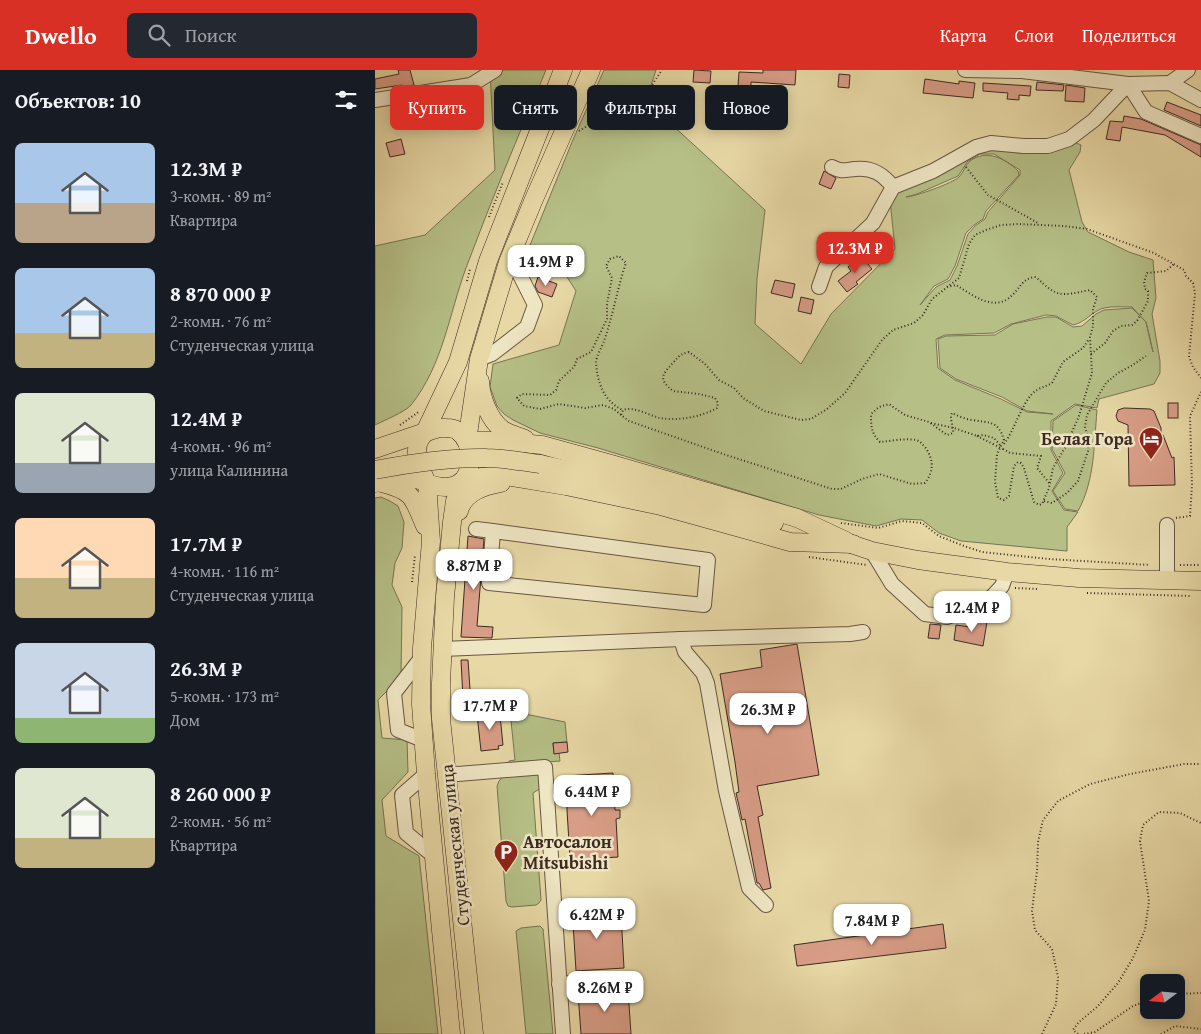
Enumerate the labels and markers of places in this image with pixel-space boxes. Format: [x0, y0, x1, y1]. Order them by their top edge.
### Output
pin: 12.3M ₽ [809, 232, 901, 274]
pin: 14.9M ₽ [500, 244, 592, 287]
place label: Белая Гора [1041, 425, 1134, 452]
hotel icon: Белая Гора [1138, 426, 1164, 460]
pin: 8.87M ₽ [428, 548, 520, 591]
pin: 12.4M ₽ [926, 590, 1018, 633]
pin: 17.7M ₽ [444, 688, 536, 731]
pin: 26.3M ₽ [722, 692, 814, 735]
pin: 6.44M ₽ [546, 774, 638, 817]
place label: Автосалон Mitsubishi [523, 828, 612, 876]
parking icon: Автосалон Mitsubishi [493, 839, 519, 873]
pin: 6.42M ₽ [551, 898, 643, 940]
pin: 7.84M ₽ [826, 904, 918, 946]
pin: 8.26M ₽ [559, 970, 651, 1013]

